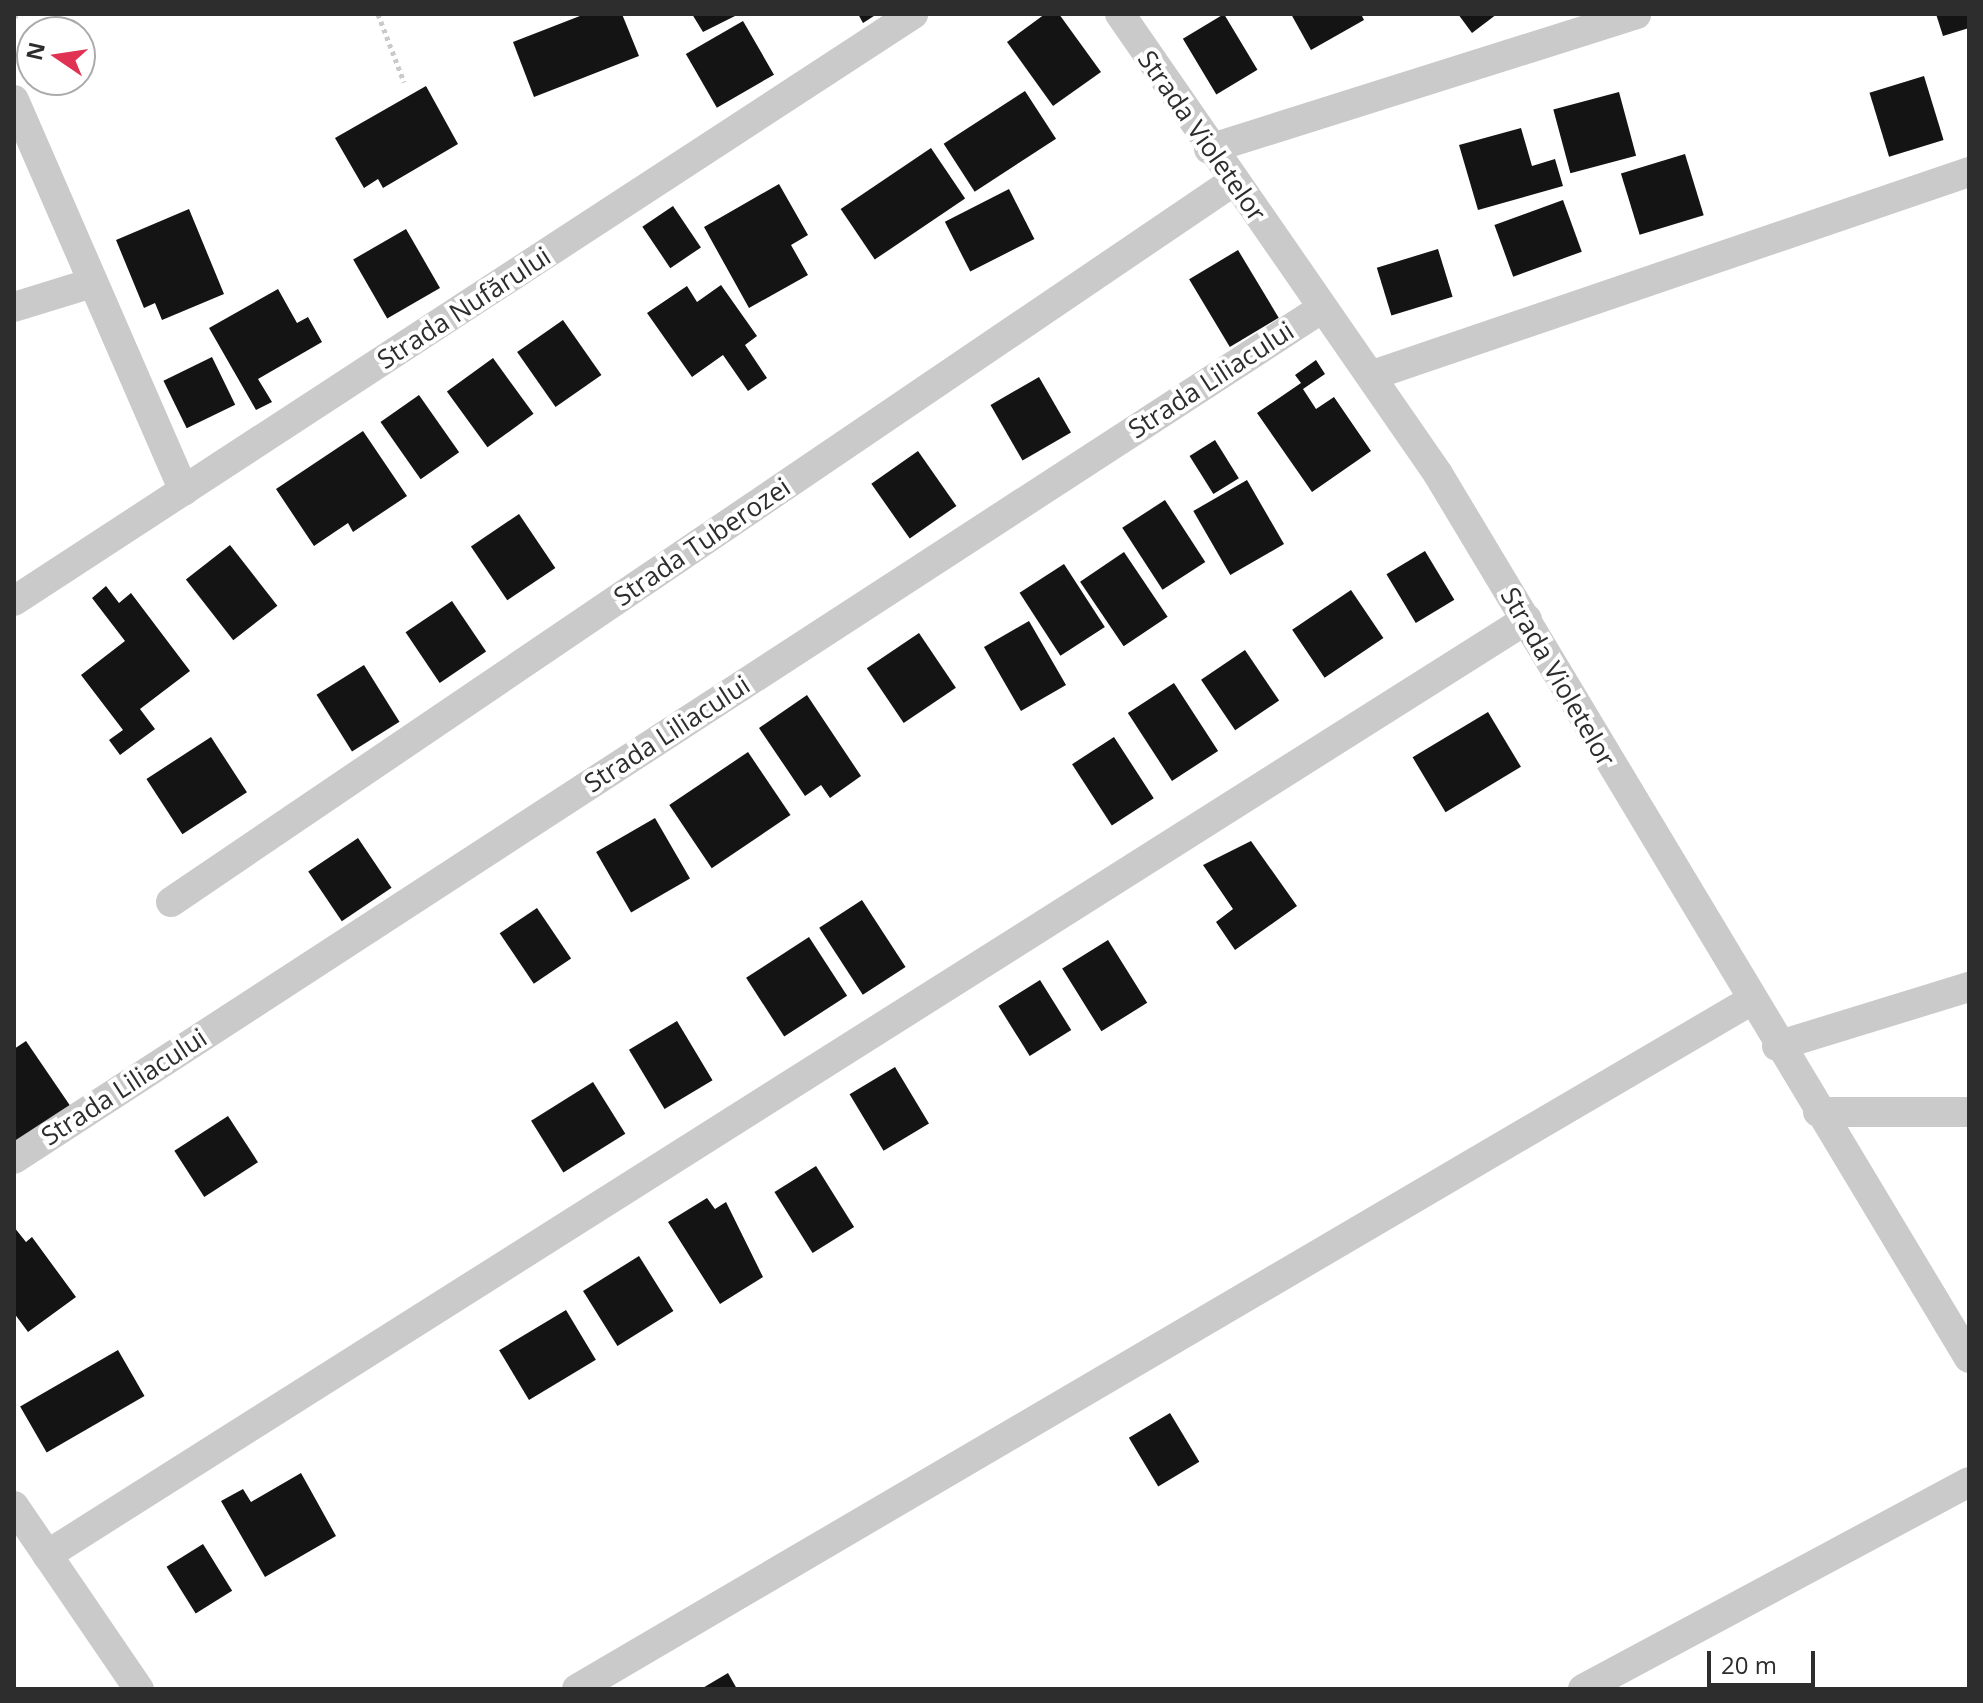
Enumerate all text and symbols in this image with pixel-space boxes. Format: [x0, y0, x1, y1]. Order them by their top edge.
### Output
north arrow [16, 16, 96, 96]
text: N [18, 39, 51, 63]
street label: Strada Violetelor [1131, 45, 1273, 227]
street label: Strada Nufărului [372, 240, 556, 376]
street label: Strada Liliacului [1122, 315, 1300, 445]
street label: Strada Tuberozei [608, 471, 796, 613]
street label: Strada Violetelor [1494, 582, 1622, 772]
street label: Strada Liliacului [578, 669, 756, 799]
street label: Strada Liliacului [35, 1022, 213, 1152]
scale bar [1711, 1635, 1819, 1685]
text: 20 m [1721, 1648, 1777, 1681]

